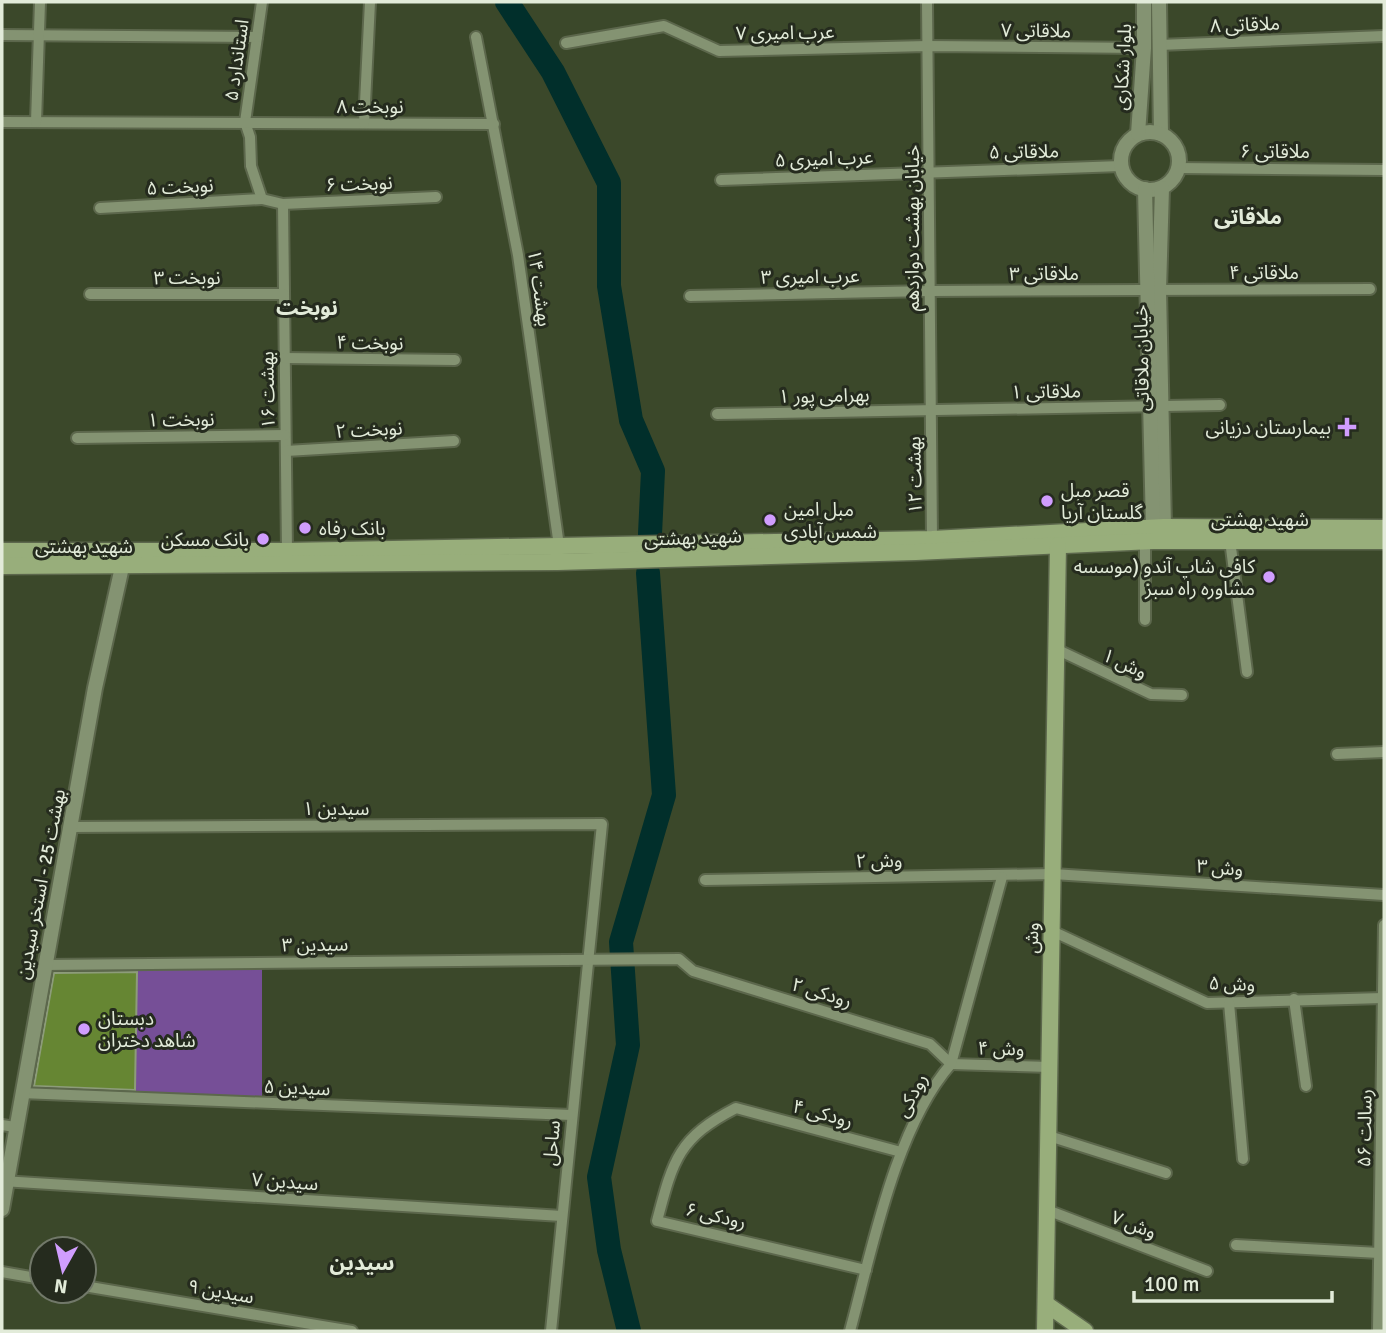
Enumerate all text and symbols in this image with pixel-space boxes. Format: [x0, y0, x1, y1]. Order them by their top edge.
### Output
street label: ملاقاتی ۸ [1210, 12, 1280, 38]
street label: ۵ استاندارد [219, 18, 255, 103]
street label: ۷ ملاقاتی [1001, 18, 1071, 44]
street label: ۷ عرب امیری [735, 20, 835, 46]
street label: بلوار شکاری [1109, 23, 1137, 111]
street label: ۸ نوبخت [336, 95, 404, 119]
street label: ملاقاتی ۵ [989, 139, 1059, 165]
street label: ۶ ملاقاتی [1240, 140, 1310, 164]
street label: ۵ عرب امیری [774, 145, 874, 173]
street label: خیابان بهشت دوازدهم [901, 145, 927, 311]
street label: نوبخت ۶ [325, 171, 393, 197]
street label: ۵ نوبخت [146, 173, 214, 201]
district label: ملاقاتی [1214, 204, 1282, 230]
street label: بهشت ۱۴ [522, 248, 556, 328]
street label: ملاقاتی ۴ [1229, 261, 1299, 285]
street label: ملاقاتی ۳ [1009, 262, 1079, 286]
street label: ۳ عرب امیری [760, 264, 860, 290]
street label: ۳ نوبخت [153, 266, 221, 290]
district label: نوبخت [276, 295, 338, 321]
street label: خیابان ملاقاتی [1129, 304, 1155, 412]
street label: ۴ نوبخت [336, 330, 404, 356]
street label: ۱۶ بهشت [255, 351, 281, 429]
street label: ملاقاتی ۱ [1011, 379, 1081, 405]
street label: ۱ بهرامی پور [778, 383, 870, 409]
street label: ۱ نوبخت [147, 407, 215, 433]
street label: ۲ نوبخت [335, 416, 403, 444]
place label: بیمارستان دزیانی [1205, 416, 1331, 440]
marker: بیمارستان دزیانی [1337, 417, 1357, 437]
street label: ۱۲ بهشت [902, 436, 928, 514]
place label: قصر مبل گلستان آریا [1061, 479, 1144, 525]
marker: قصر مبل گلستان آریا [1039, 493, 1055, 509]
place label: مبل امین شمس آبادی [784, 498, 877, 544]
street label: شهید بهشتی [1211, 508, 1309, 532]
marker: مبل امین شمس آبادی [762, 512, 778, 528]
place label: بانک رفاه [319, 517, 386, 541]
marker: بانک رفاه [297, 520, 313, 536]
street label: شهید بهشتی [644, 524, 742, 552]
place label: بانک مسکن [161, 528, 249, 552]
marker: بانک مسکن [255, 531, 271, 547]
street label: شهید بهشتی [35, 535, 133, 559]
place label: کافی شاپ آندو (موسسه مشاوره راه سبز [1074, 555, 1256, 601]
marker: کافی شاپ آندو (موسسه مشاوره راه سبز [1261, 569, 1277, 585]
street label: وش ۱ [1098, 643, 1151, 685]
street label: بهشت 25 - استخر سیدین [11, 787, 71, 981]
street label: سیدین ۱ [303, 797, 369, 821]
street label: وش ۲ [856, 849, 902, 873]
street label: وش ۳ [1196, 854, 1244, 882]
street label: وش [1020, 922, 1044, 954]
street label: سیدین ۳ [281, 932, 349, 958]
street label: وش ۵ [1208, 971, 1256, 997]
street label: رودکی ۲ [789, 973, 855, 1013]
place label: دبستان شاهد دختران [98, 1007, 196, 1053]
marker: دبستان شاهد دختران [76, 1021, 92, 1037]
street label: وش ۴ [978, 1037, 1024, 1061]
street label: رودکی [890, 1069, 933, 1122]
street label: سیدین ۵ [263, 1075, 331, 1101]
street label: ۵۶ رسالت [1352, 1089, 1378, 1167]
street label: رودکی ۴ [790, 1094, 856, 1134]
street label: ساحل [538, 1119, 566, 1167]
street label: سیدین ۷ [251, 1168, 319, 1196]
street label: رودکی ۶ [683, 1197, 748, 1235]
street label: وش ۷ [1108, 1205, 1160, 1244]
north arrow [28, 1235, 98, 1305]
district label: سیدین [330, 1250, 394, 1276]
scale bar [1134, 1260, 1332, 1304]
text: 100 m [1144, 1271, 1199, 1297]
text: N [53, 1273, 69, 1299]
street label: ۹ سیدین [186, 1274, 256, 1310]

